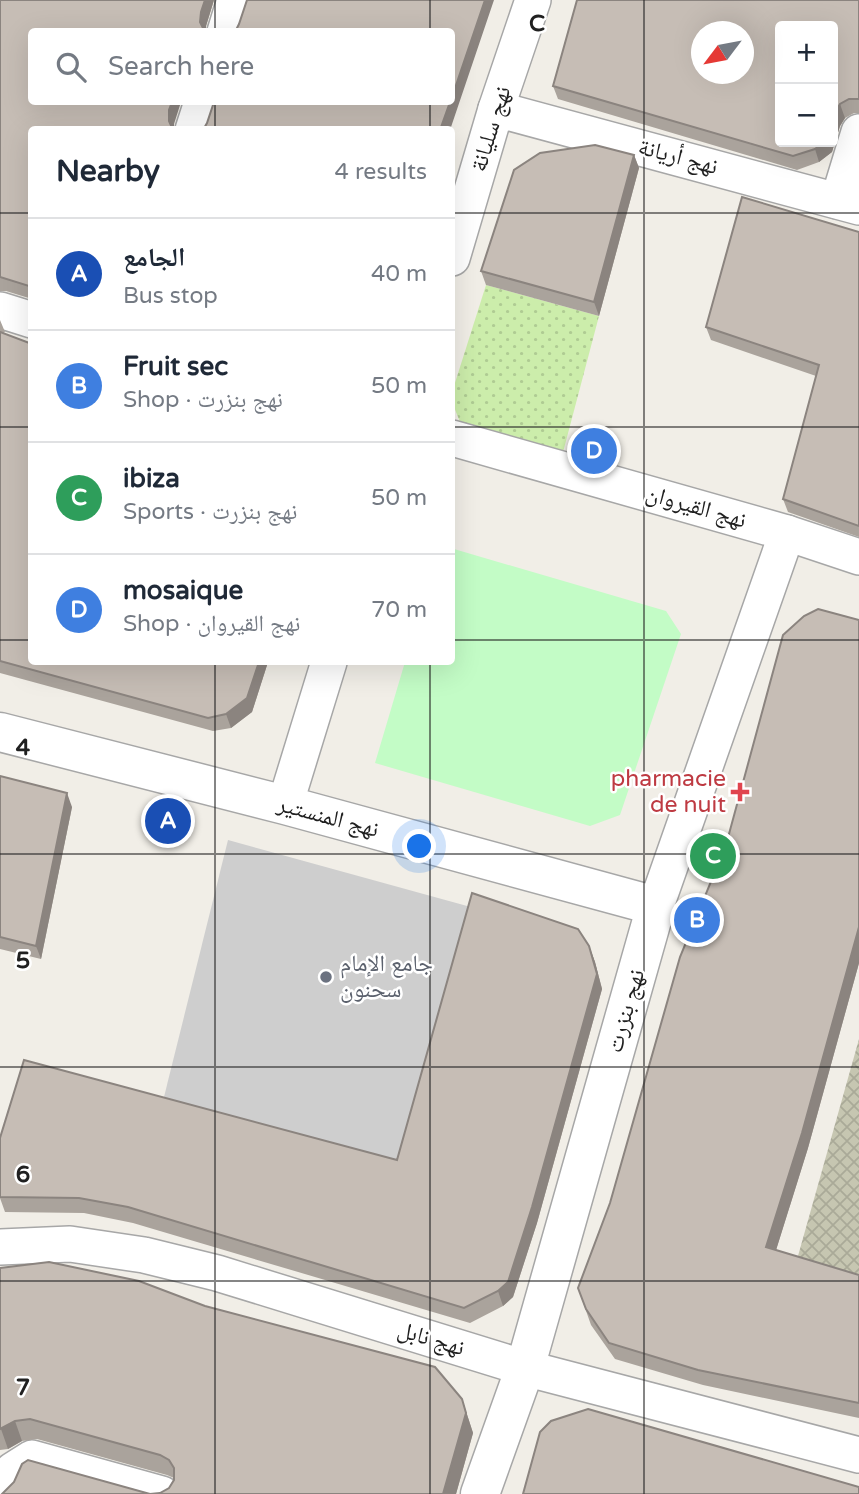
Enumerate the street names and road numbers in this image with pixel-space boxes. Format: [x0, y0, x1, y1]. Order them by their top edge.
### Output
street label: نهج سليانة [465, 83, 517, 175]
street label: نهج أريانة [635, 132, 721, 181]
street label: نهج القيروان [643, 479, 749, 535]
street label: نهج المنستير [273, 790, 382, 844]
street label: نهج بنزرت [601, 966, 651, 1056]
street label: نهج نابل [394, 1316, 468, 1362]

